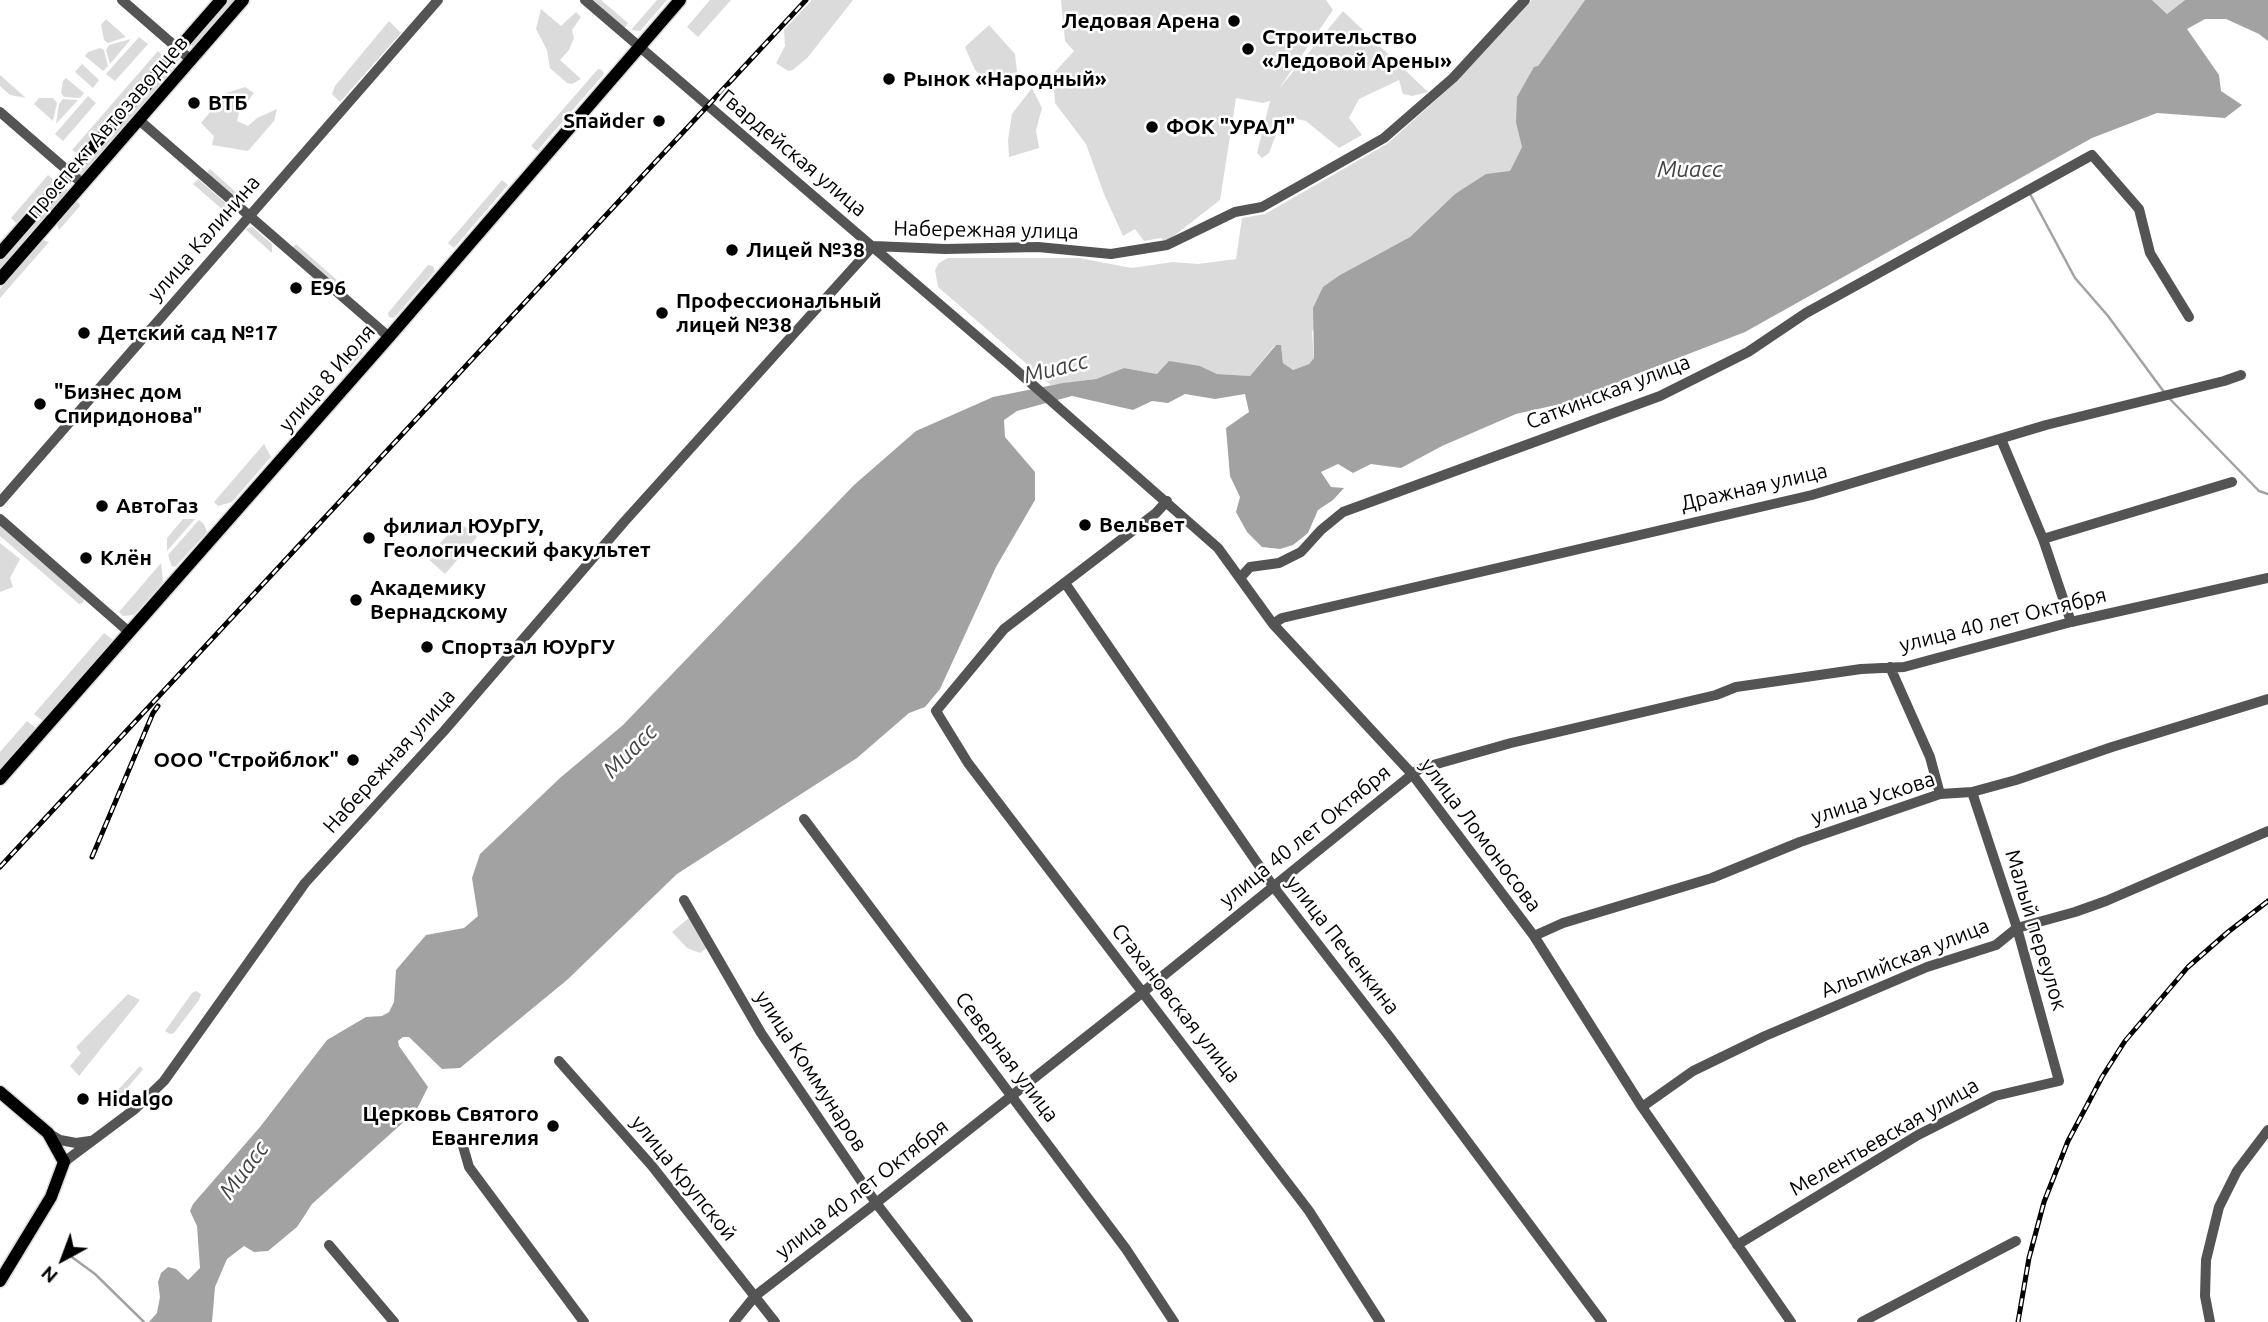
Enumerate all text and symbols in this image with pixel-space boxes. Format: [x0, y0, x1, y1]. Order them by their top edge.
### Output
place label: Ледовая Арена [1061, 8, 1220, 34]
marker: Ледовая Арена [1226, 13, 1242, 29]
place label: Строительство «Ледовой Арены» [1262, 24, 1452, 74]
street label: проспект Автозаводцев [21, 30, 193, 224]
marker: Строительство «Ледовой Арены» [1240, 41, 1256, 57]
place label: Рынок «Народный» [903, 66, 1107, 92]
marker: Рынок «Народный» [881, 71, 897, 87]
street label: Гвардейская улица [714, 84, 872, 222]
place label: ВТБ [208, 90, 248, 116]
marker: ВТБ [186, 95, 202, 111]
place label: Sпайder [563, 108, 645, 134]
marker: Sпайder [651, 113, 667, 129]
place label: ФОК "УРАЛ" [1166, 114, 1295, 140]
marker: ФОК "УРАЛ" [1144, 119, 1160, 135]
water label: Миасс [1657, 155, 1723, 183]
street label: улица Калинина [143, 170, 265, 306]
street label: Набережная улица [893, 216, 1079, 244]
place label: Лицей №38 [746, 237, 865, 263]
marker: Лицей №38 [724, 242, 740, 258]
place label: E96 [310, 275, 346, 301]
marker: E96 [288, 280, 304, 296]
place label: Профессиональный лицей №38 [676, 288, 882, 338]
marker: Профессиональный лицей №38 [654, 305, 670, 321]
street label: улица 8 Июля [273, 319, 381, 437]
place label: Детский сад №17 [98, 320, 278, 346]
marker: Детский сад №17 [76, 325, 92, 341]
water label: Миасс [1021, 347, 1091, 389]
street label: Саткинская улица [1523, 349, 1693, 435]
place label: "Бизнес дом Спиридонова" [54, 379, 202, 429]
marker: "Бизнес дом Спиридонова" [32, 396, 48, 412]
street label: Дражная улица [1678, 458, 1830, 516]
place label: АвтоГаз [116, 493, 198, 519]
marker: АвтоГаз [94, 498, 110, 514]
place label: Вельвет [1099, 512, 1185, 538]
place label: филиал ЮУрГУ, Геологический факультет [383, 513, 651, 563]
marker: Вельвет [1077, 517, 1093, 533]
marker: филиал ЮУрГУ, Геологический факультет [361, 530, 377, 546]
place label: Клён [100, 545, 152, 571]
marker: Клён [78, 550, 94, 566]
place label: Академику Вернадскому [370, 575, 507, 625]
street label: улица 40 лет Октября [1897, 582, 2109, 658]
marker: Академику Вернадскому [348, 592, 364, 608]
place label: Спортзал ЮУрГУ [441, 634, 615, 660]
marker: Спортзал ЮУрГУ [419, 639, 435, 655]
street label: Набережная улица [318, 684, 460, 838]
water label: Миасс [597, 718, 663, 784]
place label: ООО "Стройблок" [154, 747, 339, 773]
marker: ООО "Стройблок" [345, 752, 361, 768]
street label: улица Ломоносова [1415, 753, 1547, 917]
street label: улица 40 лет Октября [1215, 759, 1395, 913]
street label: улица Ускова [1808, 766, 1938, 830]
street label: Малый переулок [2000, 847, 2072, 1013]
street label: улица Печенкина [1281, 870, 1405, 1020]
street label: Альпийская улица [1817, 913, 1993, 1003]
street label: Стахановская улица [1106, 918, 1246, 1088]
street label: улица Коммунаров [750, 986, 872, 1156]
street label: Северная улица [950, 987, 1064, 1127]
street label: Мелентьевская улица [1785, 1073, 1983, 1201]
place label: Hidalgo [97, 1086, 173, 1112]
marker: Hidalgo [75, 1091, 91, 1107]
place label: Церковь Святого Евангелия [362, 1101, 539, 1151]
street label: улица Крупской [626, 1110, 742, 1246]
street label: улица 40 лет Октября [771, 1114, 953, 1264]
marker: Церковь Святого Евангелия [545, 1118, 561, 1134]
water label: Миасс [213, 1135, 275, 1205]
north arrow [28, 1224, 98, 1294]
text: N [37, 1262, 62, 1288]

